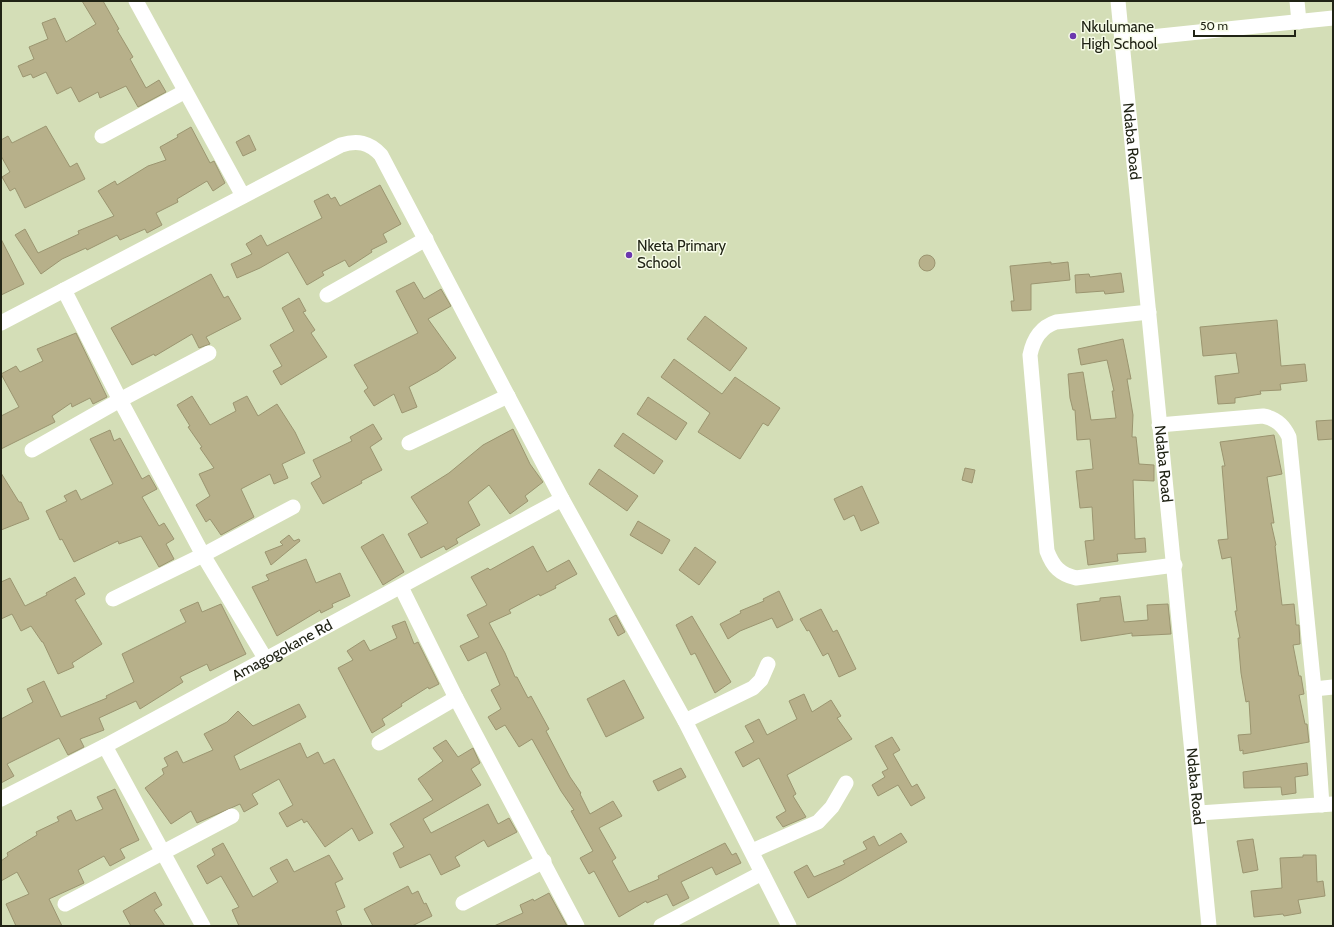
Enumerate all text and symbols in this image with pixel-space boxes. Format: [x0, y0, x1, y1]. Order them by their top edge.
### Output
scale bar [1194, 12, 1295, 38]
place label: Nkulumane High School [1081, 18, 1158, 53]
text: 50 m [1200, 18, 1228, 33]
marker: Nkulumane High School [1068, 31, 1078, 41]
street label: Ndaba Road [1119, 102, 1145, 181]
place label: Nketa Primary School [637, 237, 727, 272]
marker: Nketa Primary School [624, 250, 634, 260]
street label: Ndaba Road [1151, 424, 1176, 503]
street label: Amagogokane Rd [229, 616, 335, 685]
street label: Ndaba Road [1183, 747, 1208, 826]

